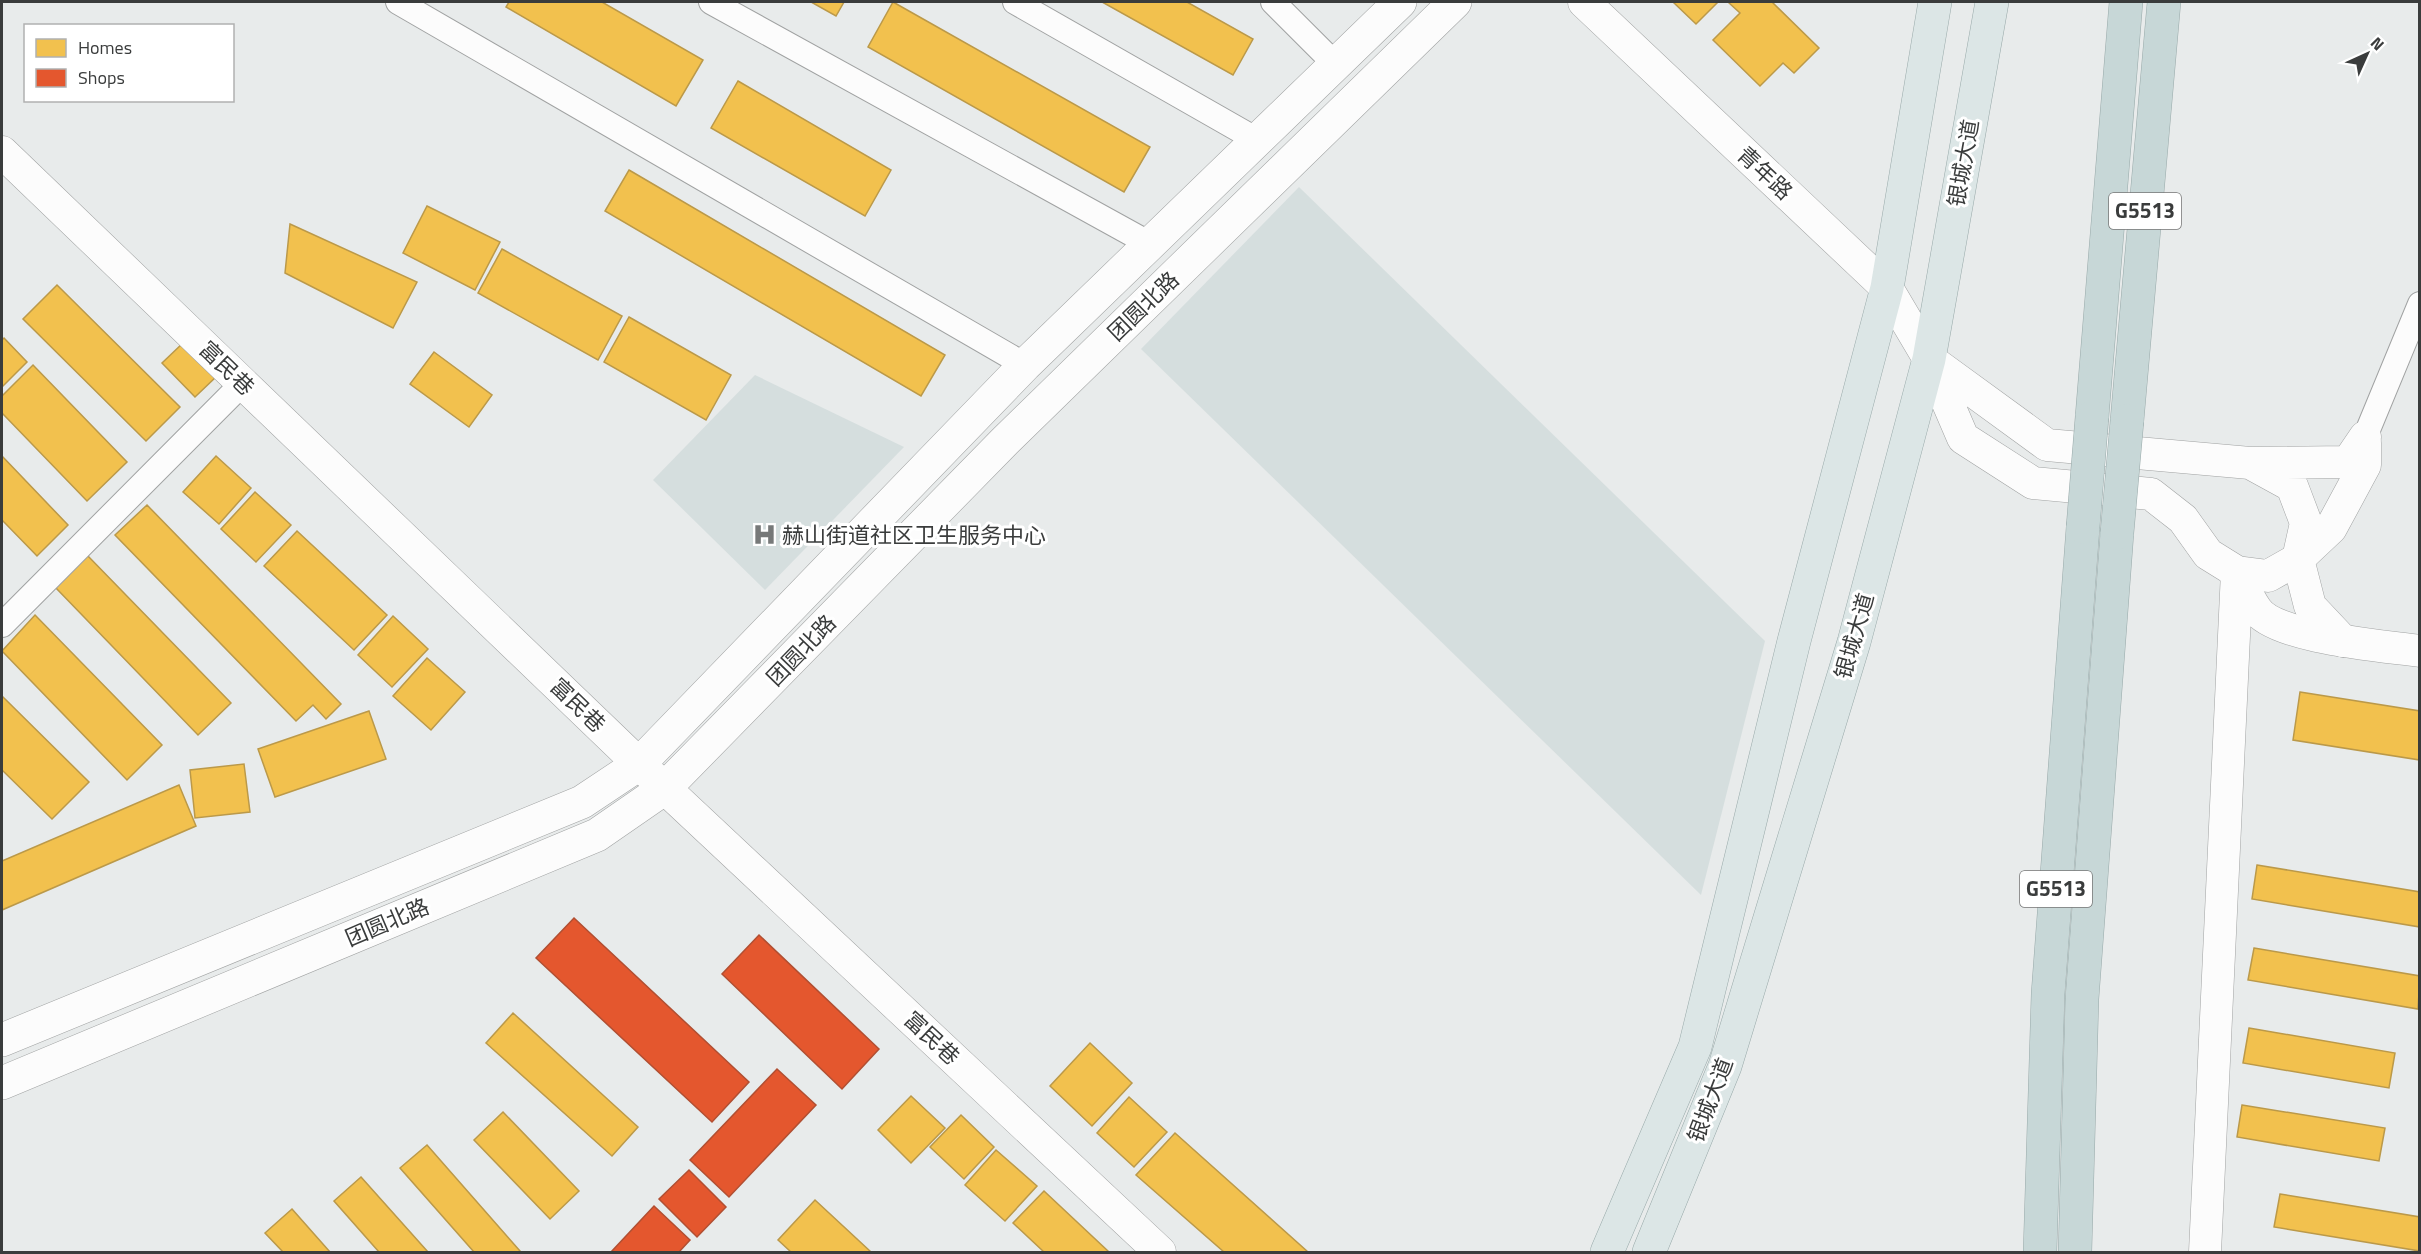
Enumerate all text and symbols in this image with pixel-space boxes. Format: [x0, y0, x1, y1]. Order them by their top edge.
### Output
legend [24, 24, 234, 102]
north arrow [2337, 24, 2397, 84]
text: N [2365, 31, 2390, 56]
text: Homes [78, 34, 132, 61]
text: Shops [78, 64, 125, 91]
street label: 银城大道 [1939, 117, 1987, 209]
street label: 青年路 [1729, 138, 1801, 208]
road number: G5513 [2109, 193, 2181, 229]
street label: 团圆北路 [1100, 263, 1186, 349]
street label: 富民巷 [191, 333, 263, 403]
place label: 赫山街道社区卫生服务中心 [782, 518, 1046, 552]
hospital icon: 赫山街道社区卫生服务中心 [751, 522, 777, 548]
street label: 银城大道 [1826, 589, 1882, 683]
street label: 团圆北路 [758, 607, 844, 693]
street label: 富民巷 [542, 670, 614, 740]
road number: G5513 [2020, 871, 2092, 907]
street label: 团圆北路 [340, 889, 434, 955]
street label: 富民巷 [896, 1003, 968, 1073]
street label: 银城大道 [1678, 1053, 1742, 1147]

